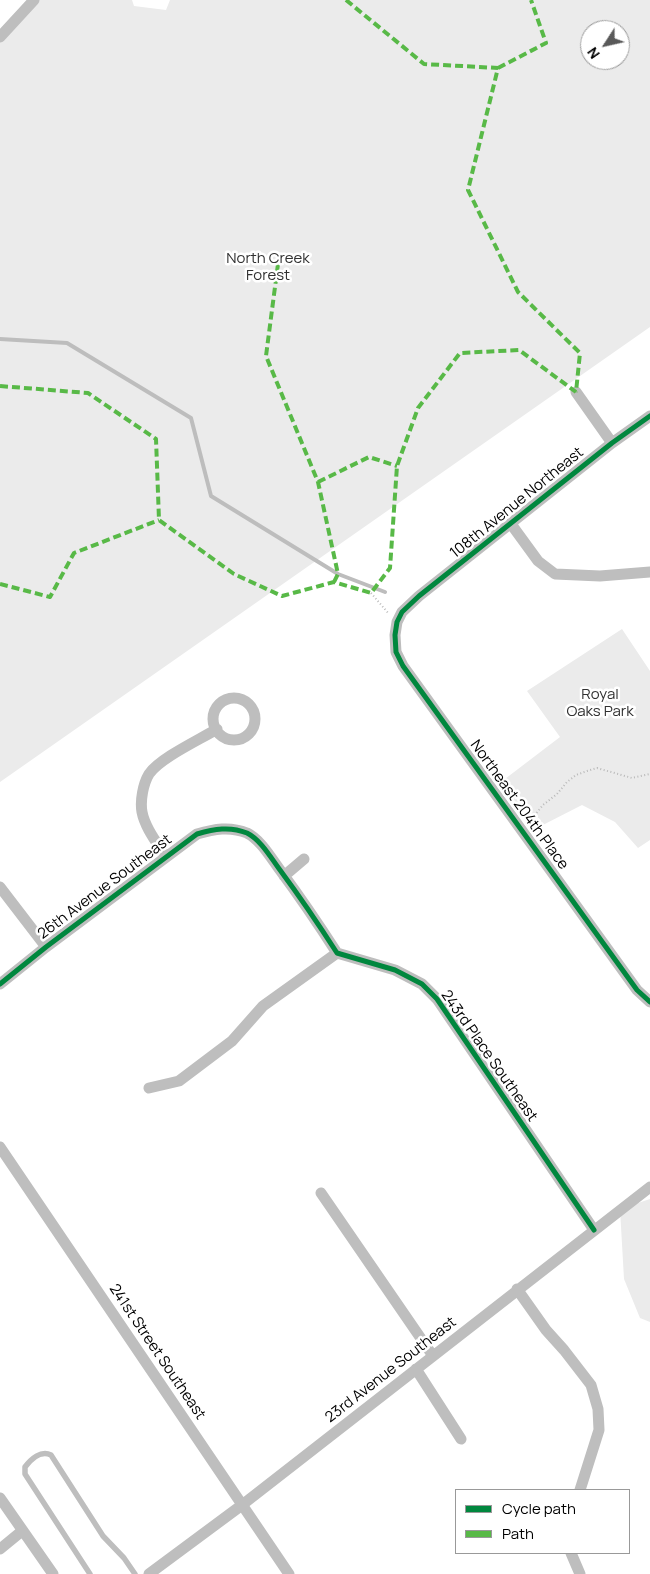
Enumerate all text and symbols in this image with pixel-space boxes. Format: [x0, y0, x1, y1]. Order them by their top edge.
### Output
north arrow [580, 20, 630, 70]
text: N [582, 44, 604, 63]
park label: North Creek Forest [226, 250, 310, 285]
street label: 108th Avenue Northeast [447, 444, 587, 562]
park label: Royal Oaks Park [566, 686, 634, 721]
street label: Northeast 204th Place [466, 737, 572, 873]
street label: 26th Avenue Southeast [35, 831, 175, 943]
street label: 243rd Place Southeast [437, 987, 541, 1125]
street label: 241st Street Southeast [105, 1281, 209, 1423]
street label: 23rd Avenue Southeast [322, 1313, 460, 1427]
legend [455, 1489, 630, 1554]
text: Cycle path [502, 1498, 576, 1519]
text: Path [502, 1523, 534, 1544]

